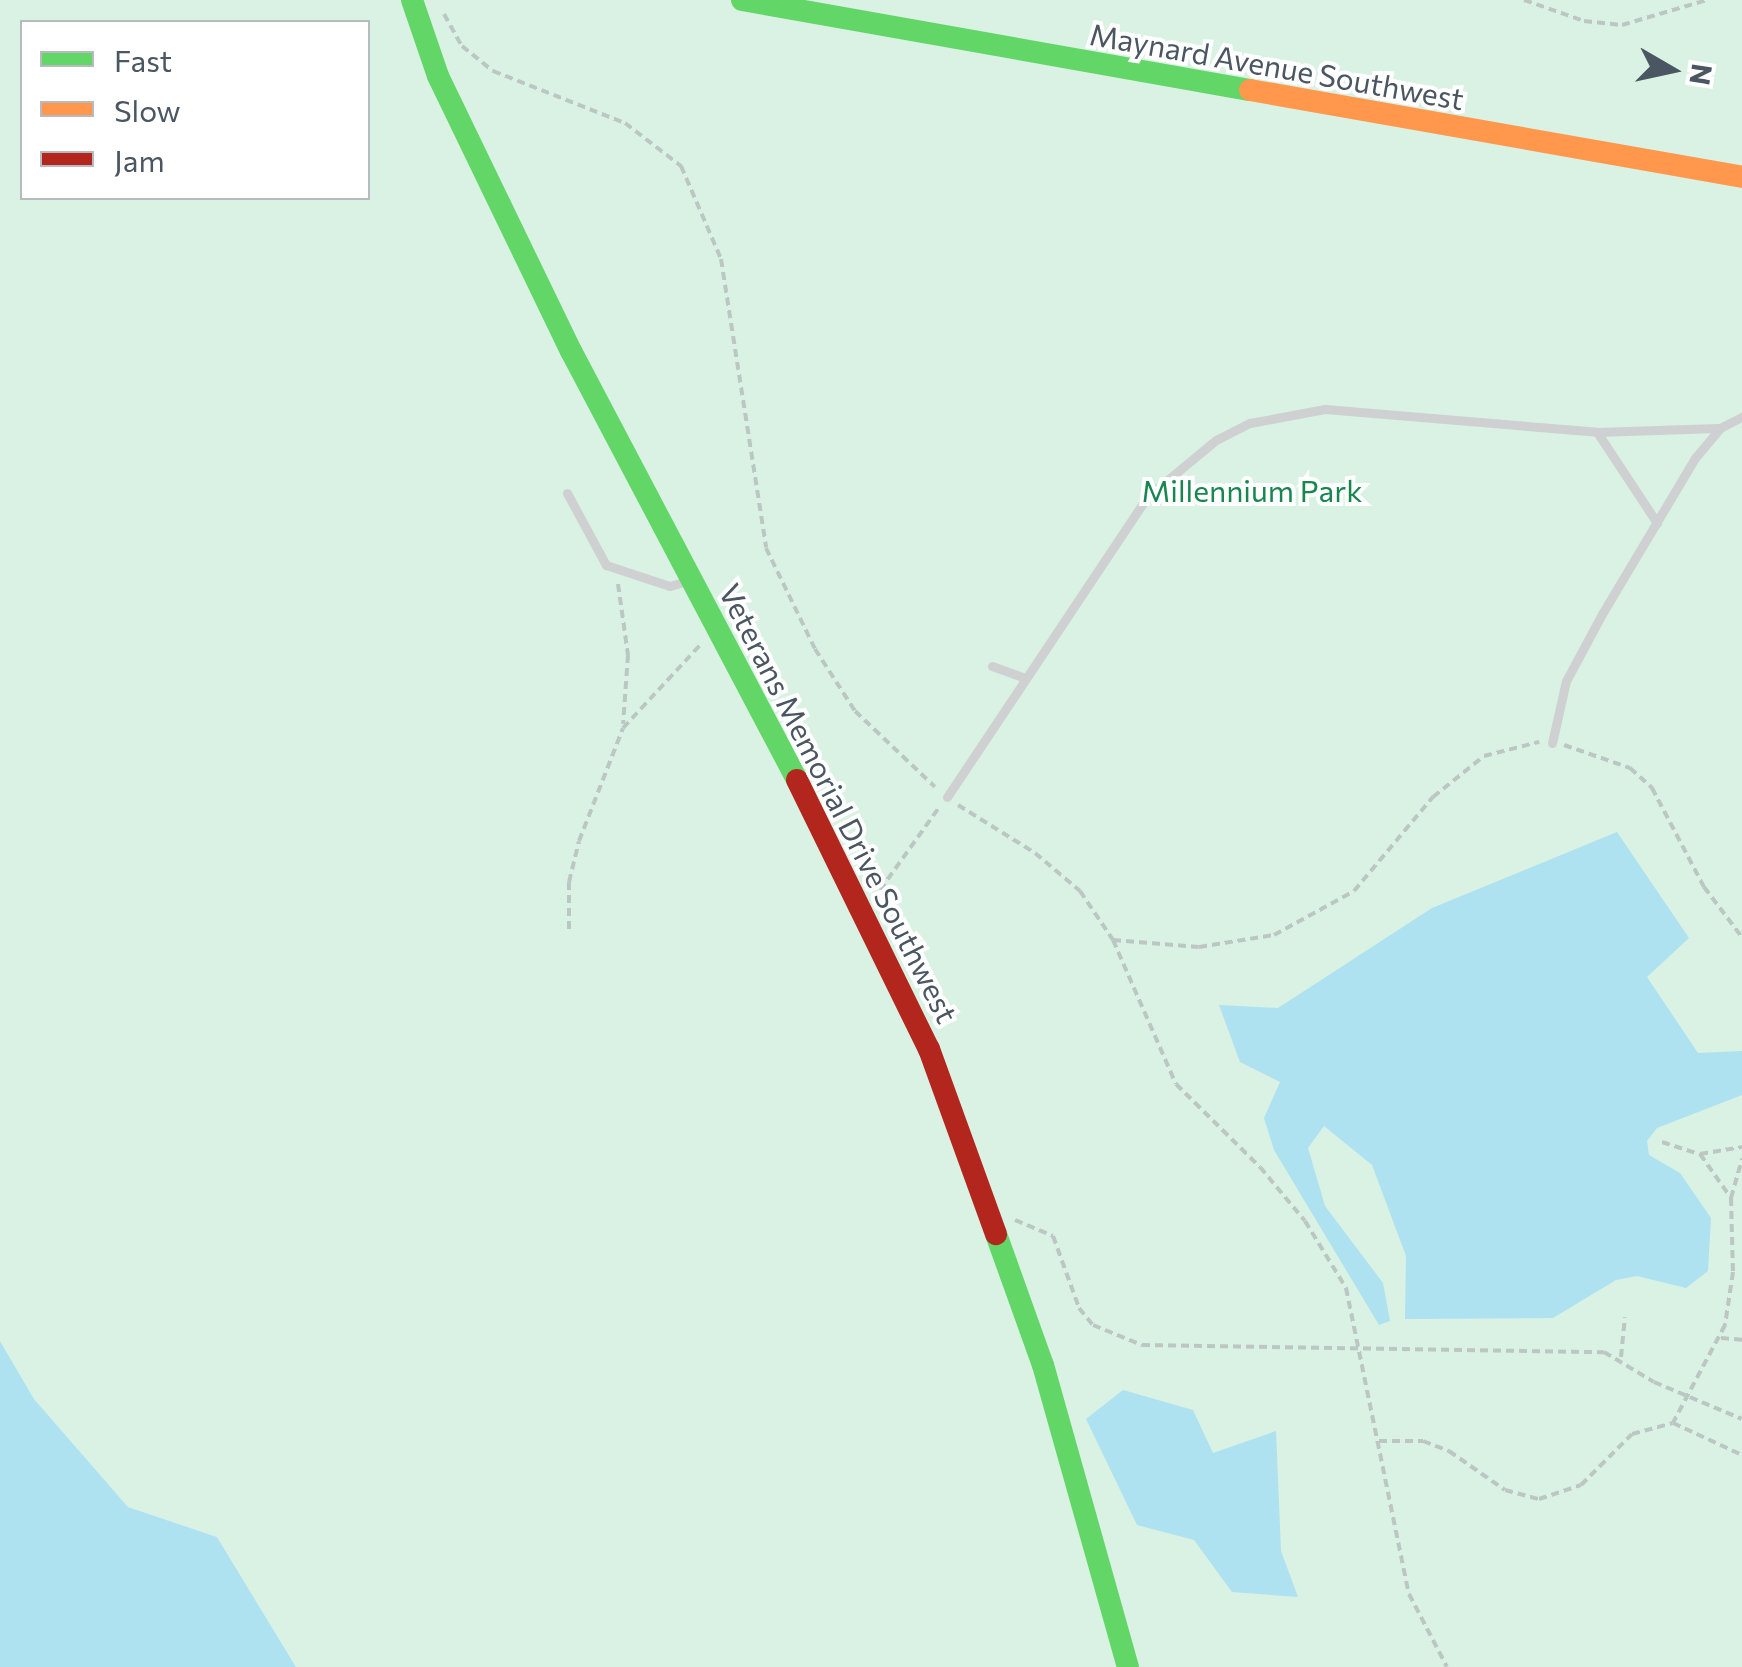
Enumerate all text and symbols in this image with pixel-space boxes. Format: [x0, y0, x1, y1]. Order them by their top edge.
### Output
street label: Maynard Avenue Southwest [1087, 15, 1467, 117]
legend [20, 20, 370, 200]
north arrow [1622, 20, 1722, 120]
text: Fast [114, 41, 172, 78]
text: N [1683, 62, 1720, 88]
text: Slow [114, 91, 181, 128]
text: Jam [114, 141, 165, 178]
park label: Millennium Park [1141, 472, 1363, 508]
street label: Veterans Memorial Drive Southwest [712, 577, 966, 1029]

